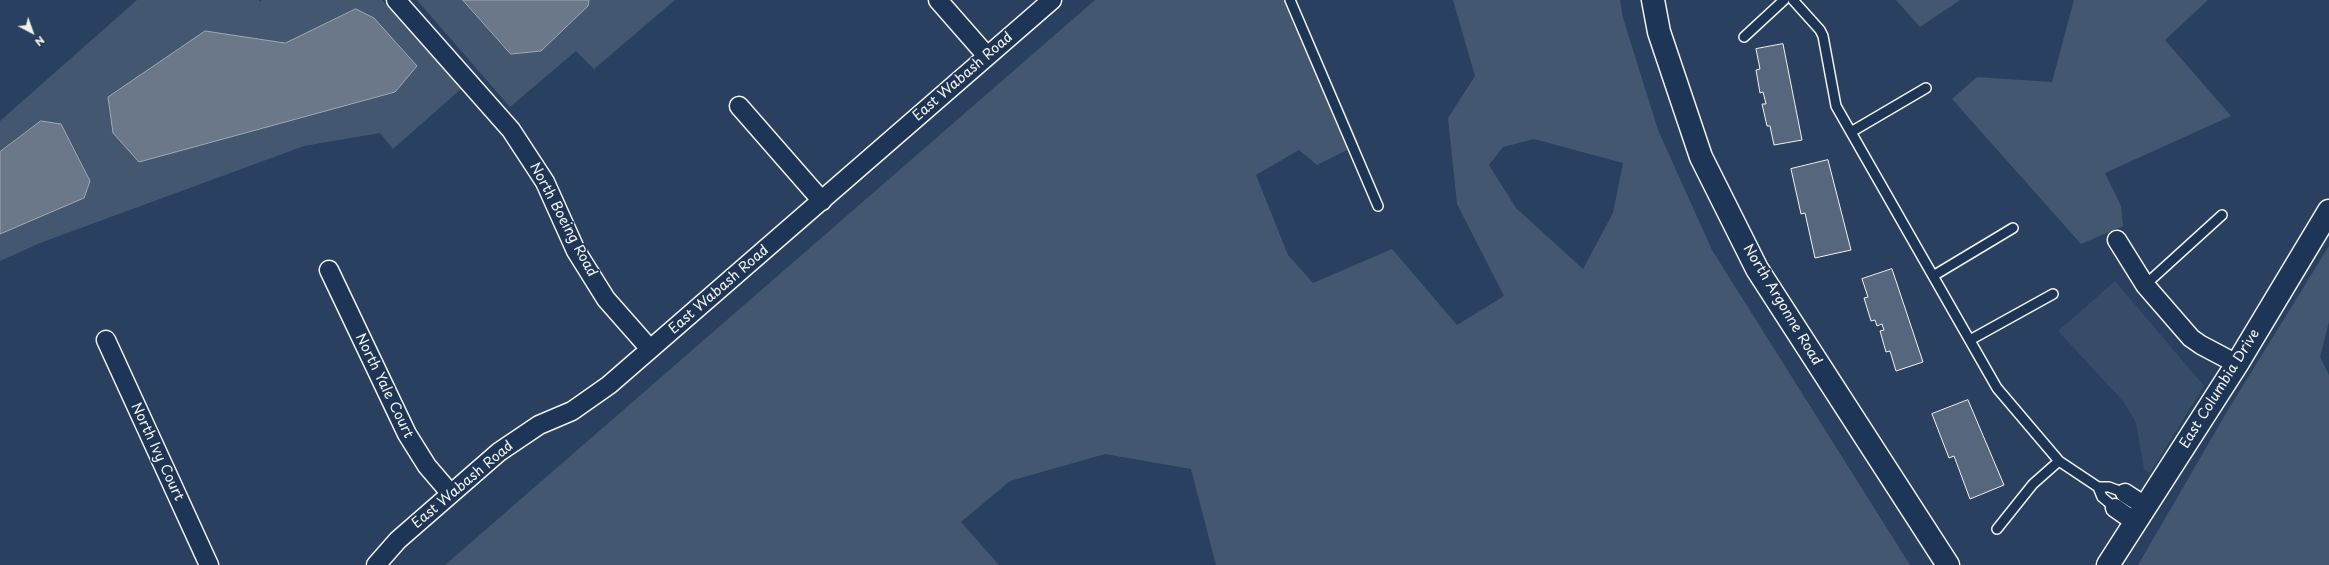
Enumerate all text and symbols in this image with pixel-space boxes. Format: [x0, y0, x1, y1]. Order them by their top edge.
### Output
north arrow [12, 12, 52, 52]
street label: East Wabash Road [910, 29, 1016, 125]
text: N [31, 32, 49, 51]
street label: North Boeing Road [526, 160, 600, 280]
street label: North Argonne Road [1739, 241, 1825, 369]
street label: East Wabash Road [666, 242, 772, 338]
street label: East Columbia Drive [2176, 326, 2264, 452]
street label: North Yale Court [351, 331, 417, 441]
street label: North Ivy Court [127, 400, 187, 504]
street label: East Wabash Road [409, 438, 517, 532]

